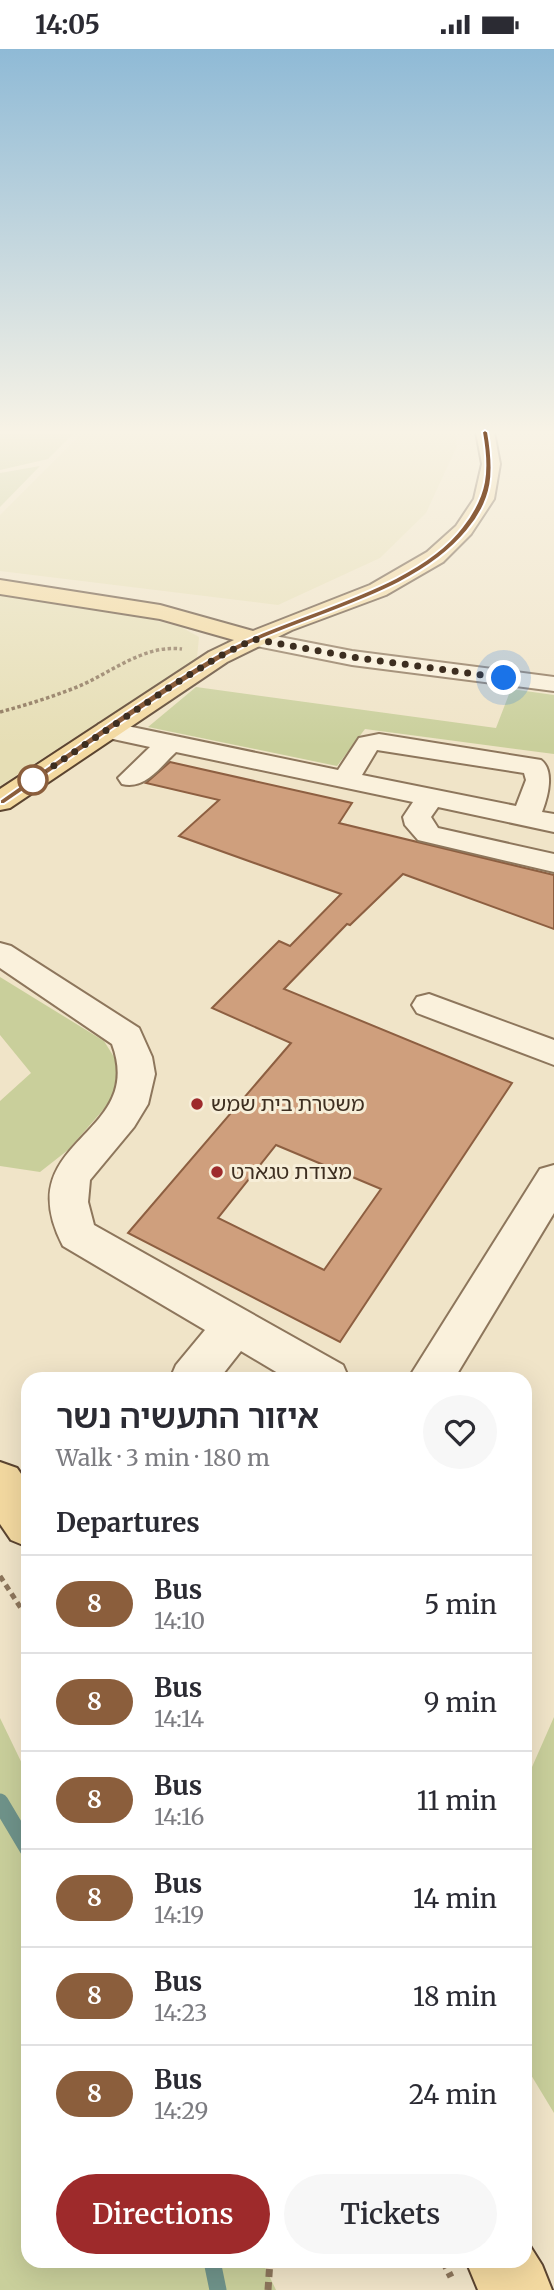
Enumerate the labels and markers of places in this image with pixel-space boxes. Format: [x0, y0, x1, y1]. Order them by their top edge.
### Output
unlabelled marker [18, 765, 48, 795]
place label: משטרת בית שמש [211, 1090, 365, 1117]
marker: משטרת בית שמש [189, 1096, 205, 1112]
place label: מצודת טגארט [231, 1158, 352, 1185]
marker: מצודת טגארט [209, 1164, 225, 1180]

